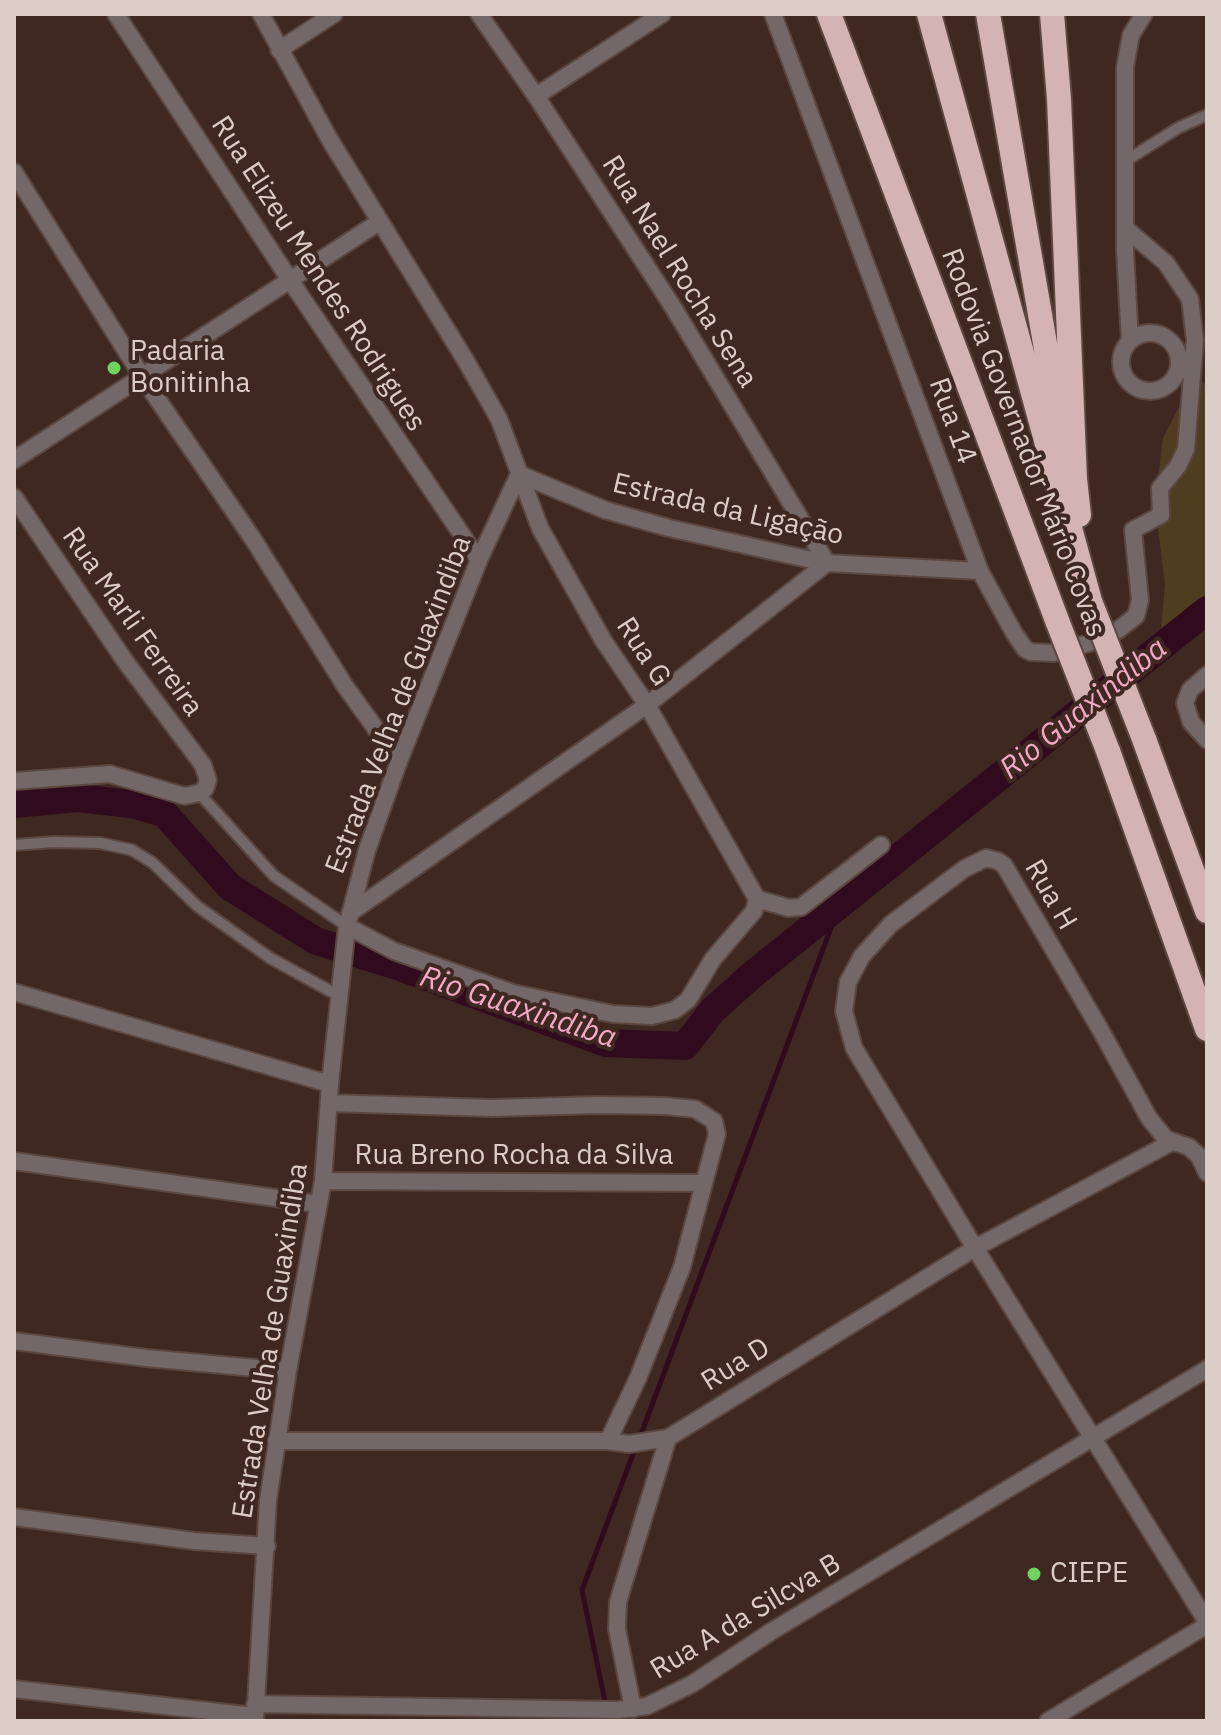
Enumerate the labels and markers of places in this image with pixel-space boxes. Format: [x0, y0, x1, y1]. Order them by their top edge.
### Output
place label: Padaria Bonitinha [130, 335, 250, 401]
marker: Padaria Bonitinha [105, 359, 123, 377]
place label: CIEPE [1050, 1557, 1128, 1591]
marker: CIEPE [1025, 1565, 1043, 1583]

